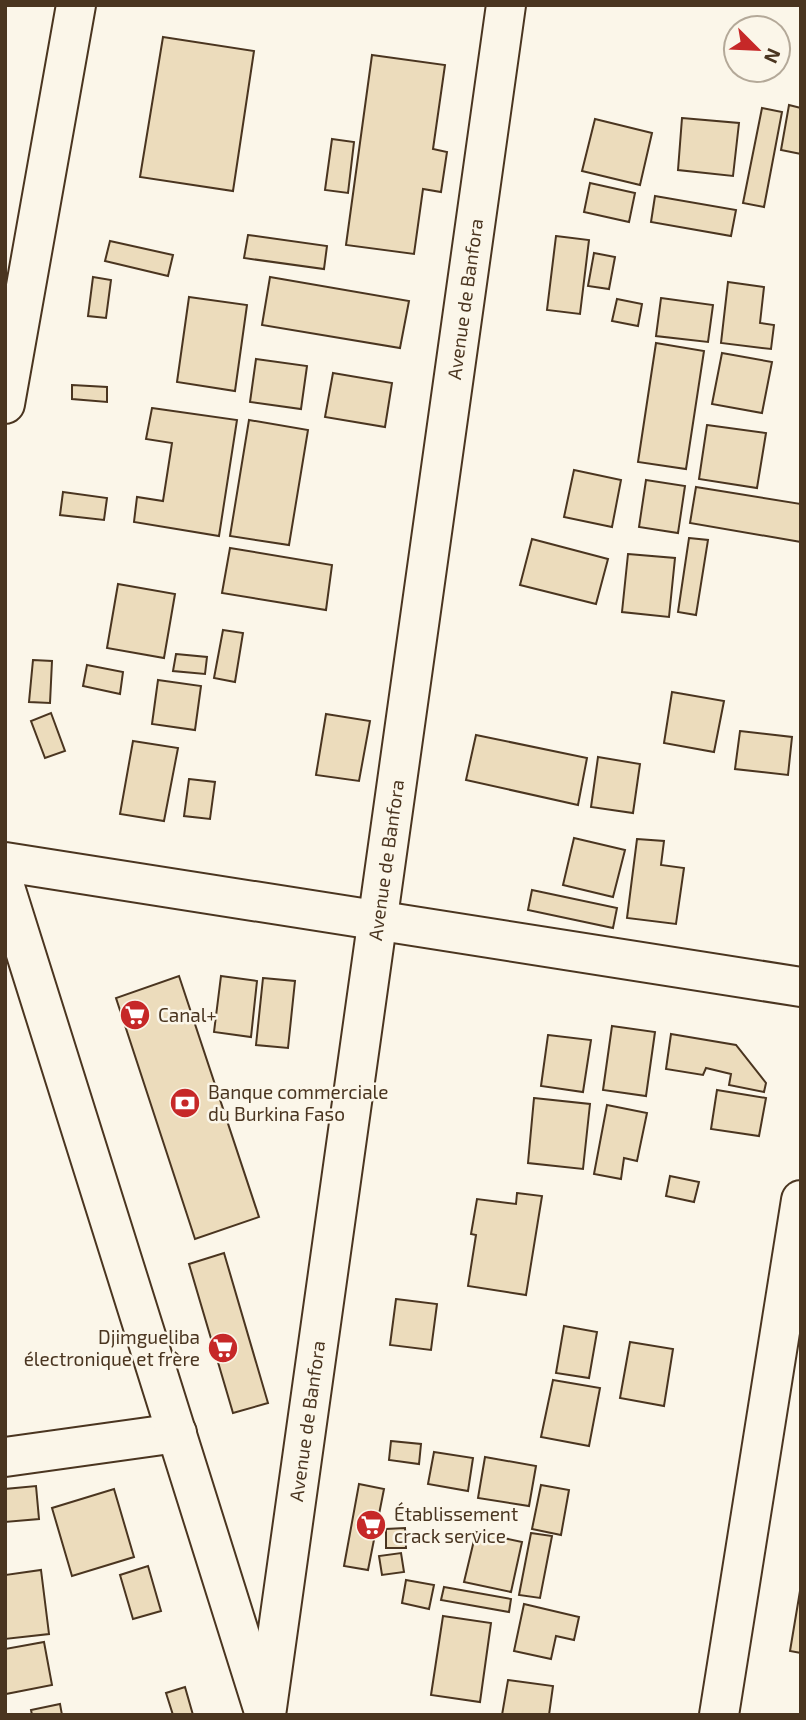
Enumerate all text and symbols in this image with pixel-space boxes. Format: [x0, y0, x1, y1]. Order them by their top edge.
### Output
north arrow [722, 14, 792, 84]
text: N [760, 45, 786, 67]
street label: Avenue de Banfora [442, 217, 487, 381]
street label: Avenue de Banfora [363, 778, 408, 942]
supermarket icon: Canal+ [118, 998, 152, 1032]
place label: Canal+ [158, 1003, 217, 1026]
place label: Banque commerciale du Burkina Faso [208, 1080, 388, 1125]
bank icon: Banque commerciale du Burkina Faso [168, 1086, 202, 1120]
place label: Djimgueliba électronique et frère [24, 1325, 200, 1370]
supermarket icon: Djimgueliba électronique et frère [206, 1331, 240, 1365]
street label: Avenue de Banfora [284, 1339, 329, 1503]
place label: Établissement crack service [394, 1502, 518, 1547]
supermarket icon: Établissement crack service [354, 1508, 388, 1542]

